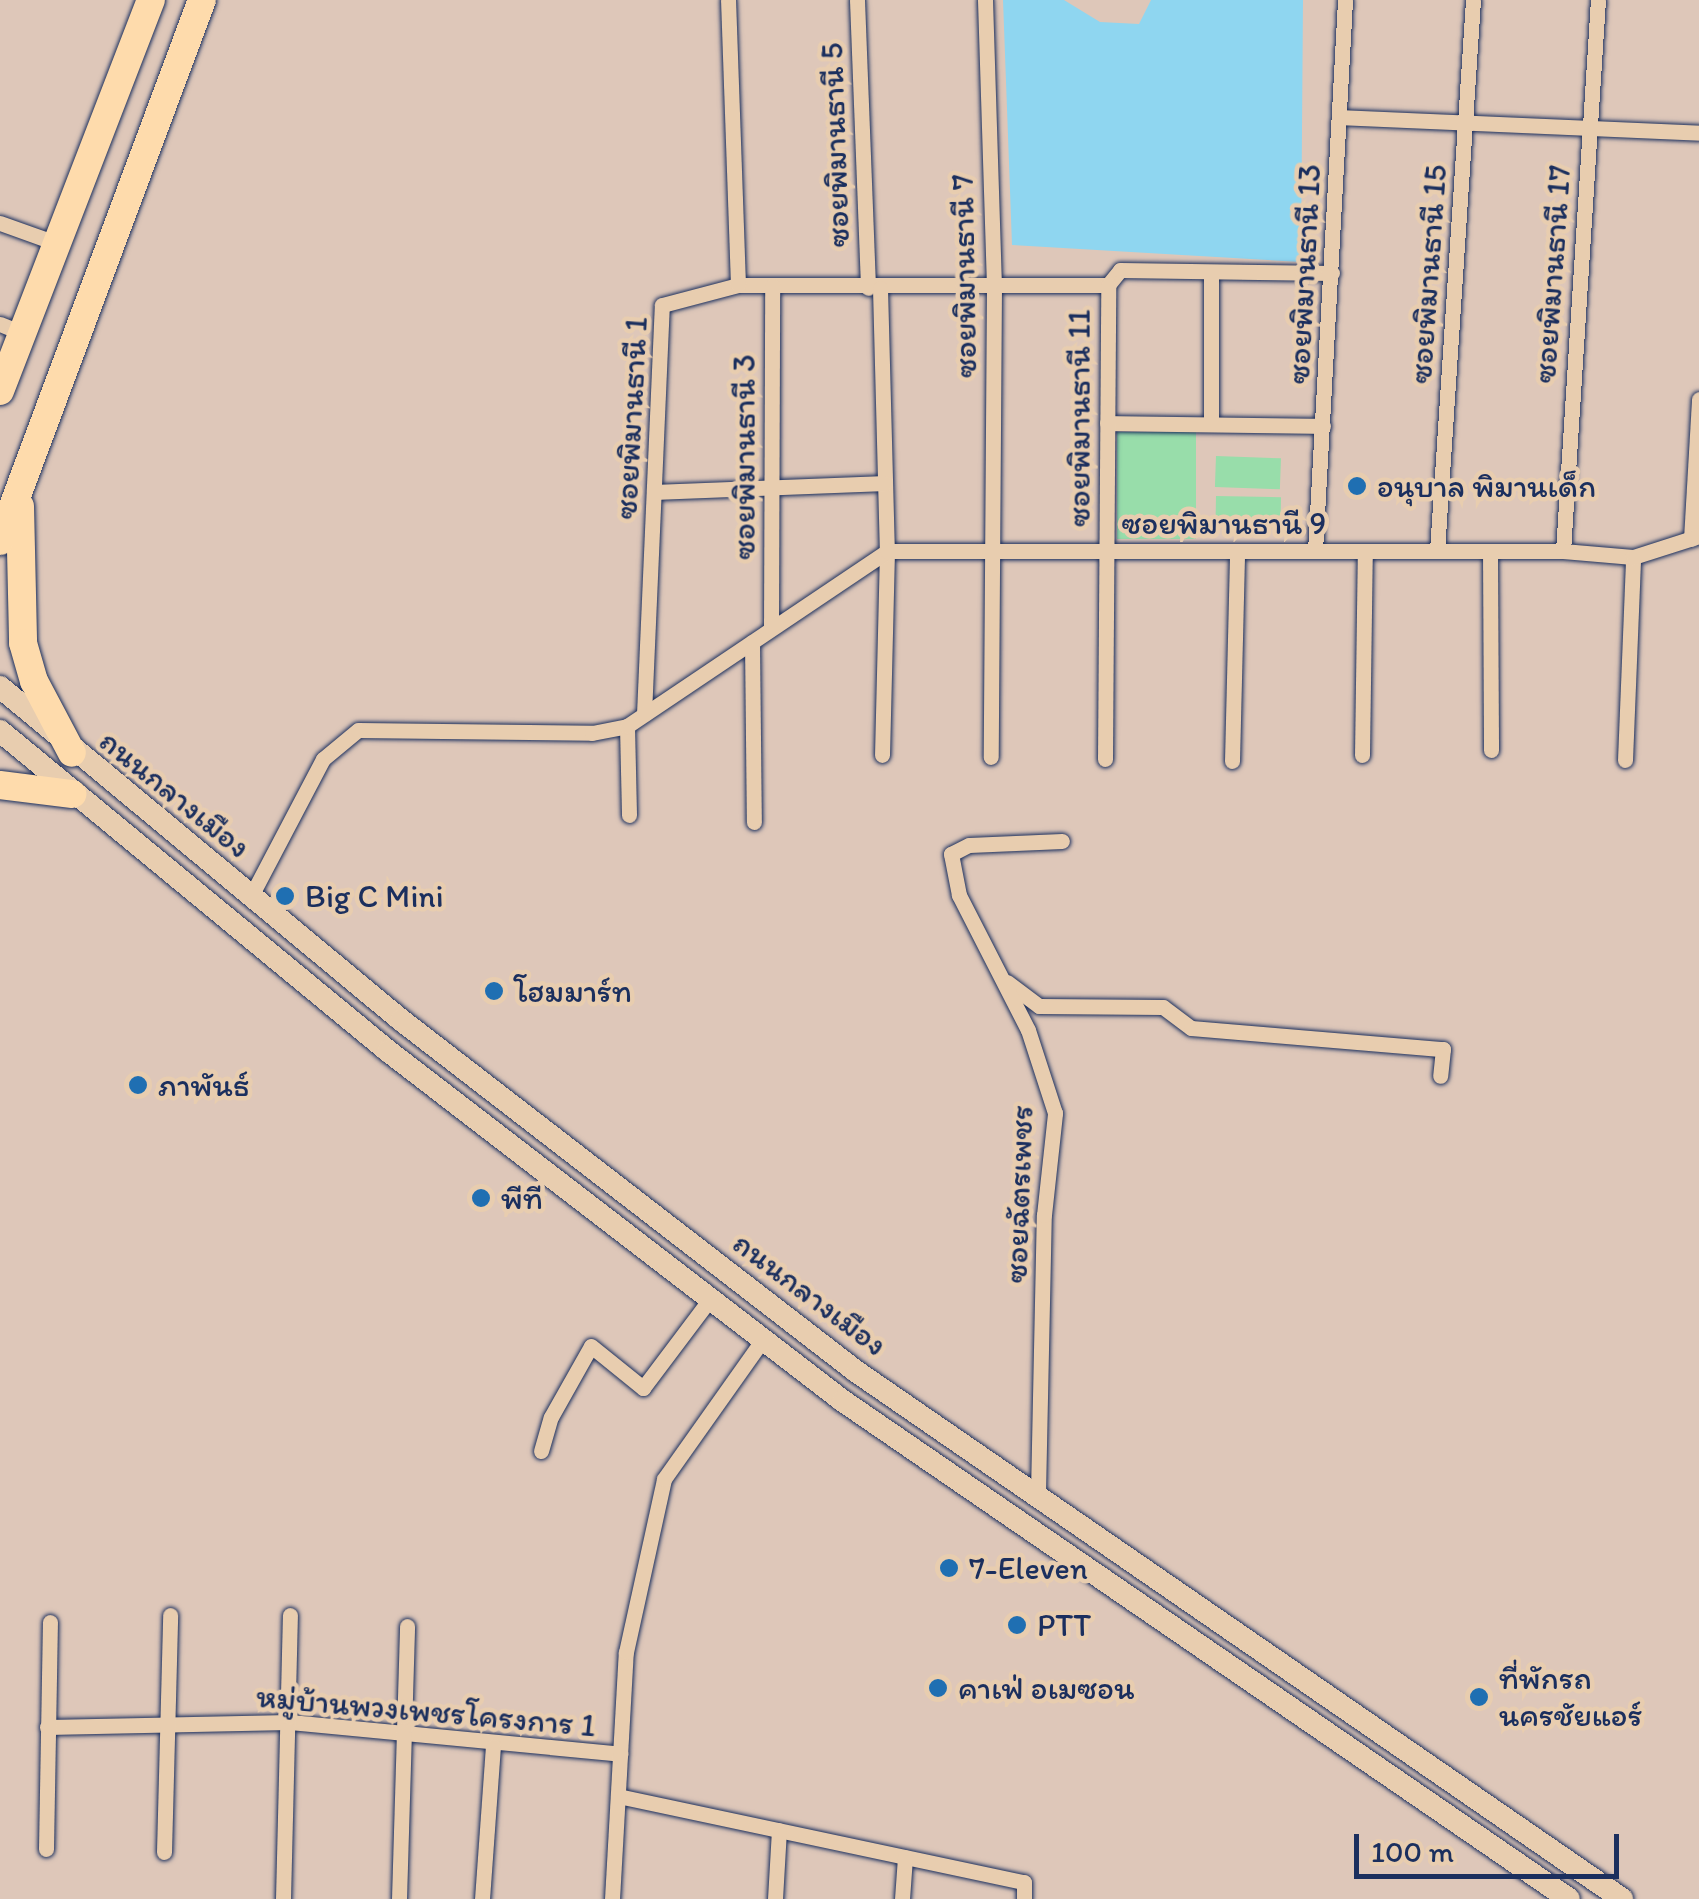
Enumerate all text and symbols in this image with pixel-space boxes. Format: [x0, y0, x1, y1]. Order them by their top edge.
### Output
street label: ซอยพิมานธานี 5 [812, 42, 858, 248]
street label: ซอยพิมานธานี 13 [1279, 163, 1329, 385]
street label: ซอยพิมานธานี 15 [1401, 163, 1455, 385]
street label: ซอยพิมานธานี 17 [1525, 164, 1579, 384]
street label: ซอยพิมานธานี 7 [943, 174, 985, 378]
street label: ซอยพิมานธานี 11 [1060, 309, 1098, 527]
street label: ซอยพิมานธานี 1 [607, 316, 655, 520]
street label: ซอยพิมานธานี 3 [725, 354, 763, 560]
place label: อนุบาล พิมานเด็ก [1377, 467, 1596, 505]
marker: อนุบาล พิมานเด็ก [1346, 475, 1368, 497]
street label: ซอยพิมานธานี 9 [1122, 504, 1326, 542]
street label: ถนนกลางเมือง [92, 722, 258, 866]
place label: Big C Mini [305, 877, 445, 915]
marker: Big C Mini [274, 885, 296, 907]
place label: โฮมมาร์ท [514, 972, 632, 1010]
marker: โฮมมาร์ท [483, 980, 505, 1002]
place label: ภาพันธ์ [158, 1066, 250, 1104]
marker: ภาพันธ์ [127, 1074, 149, 1096]
street label: ซอยฉัตรเพชร [997, 1104, 1041, 1284]
place label: พีที [501, 1179, 543, 1217]
marker: พีที [470, 1187, 492, 1209]
street label: ถนนกลางเมือง [725, 1224, 895, 1364]
place label: 7-Eleven [969, 1549, 1088, 1587]
marker: 7-Eleven [938, 1557, 960, 1579]
place label: PTT [1037, 1606, 1091, 1644]
marker: PTT [1006, 1614, 1028, 1636]
place label: ที่พักรถ นครชัยแอร์ [1499, 1660, 1643, 1735]
place label: คาเฟ่ อเมซอน [958, 1669, 1134, 1707]
street label: หมู่บ้านพวงเพชรโครงการ 1 [255, 1677, 597, 1745]
marker: คาเฟ่ อเมซอน [927, 1677, 949, 1699]
marker: ที่พักรถ นครชัยแอร์ [1468, 1686, 1490, 1708]
scale bar [1359, 1814, 1624, 1876]
text: 100 m [1371, 1833, 1454, 1870]

